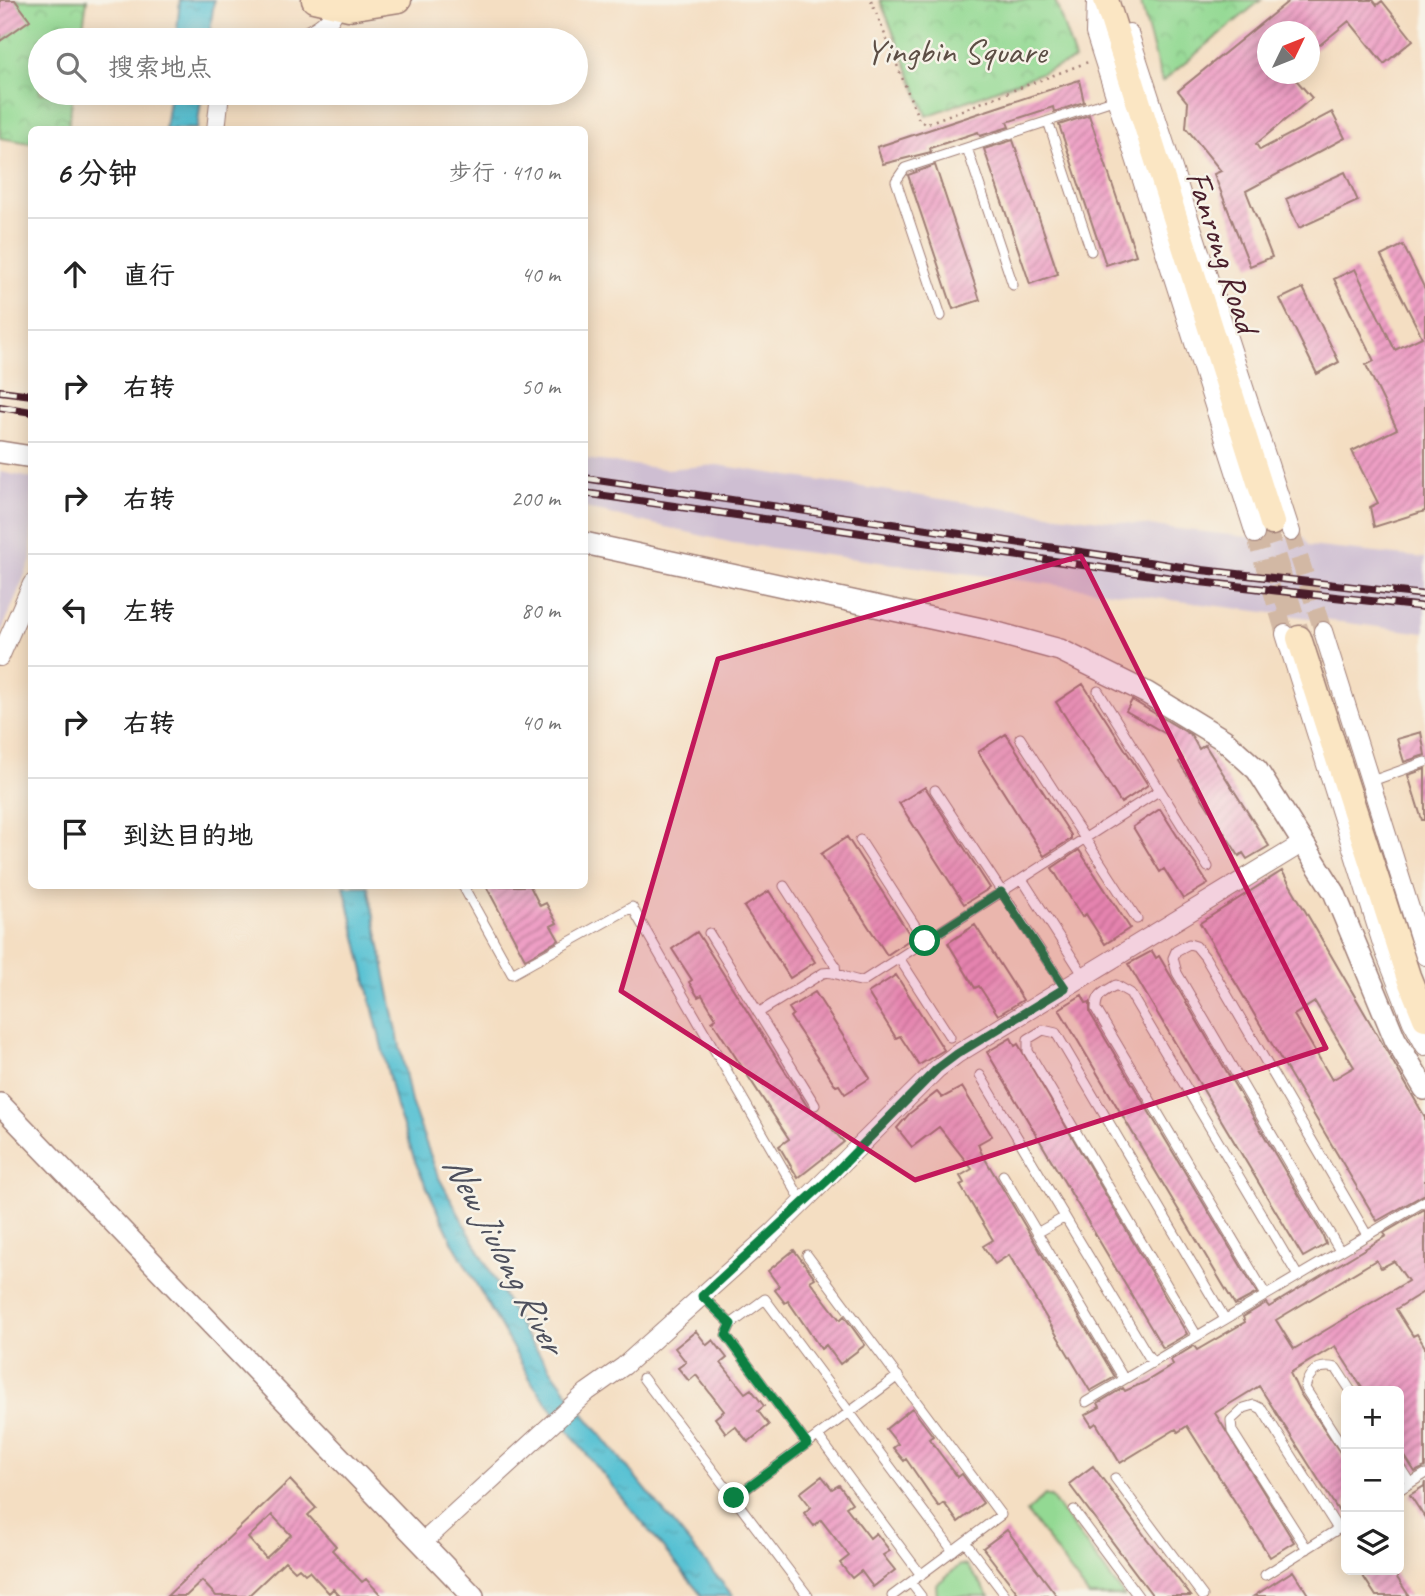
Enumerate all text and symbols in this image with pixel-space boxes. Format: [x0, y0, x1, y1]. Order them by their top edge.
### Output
north arrow [1257, 21, 1320, 84]
search box [28, 28, 588, 105]
park label: Yingbin Square [866, 29, 1049, 74]
icon: search [52, 48, 90, 86]
text: 搜索地点 [108, 51, 212, 84]
text: 6 分钟 [56, 154, 137, 192]
text: 步行 · 410 m [449, 158, 560, 187]
street label: Fanrong Road [1175, 165, 1271, 343]
icon: ahead [56, 255, 94, 293]
text: 直行 [123, 259, 175, 292]
text: 40 m [521, 260, 560, 289]
icon: right [56, 367, 94, 405]
text: 右转 [123, 371, 175, 404]
text: 50 m [521, 372, 560, 401]
icon: right [56, 479, 94, 517]
text: 右转 [123, 483, 175, 516]
text: 200 m [511, 484, 560, 513]
icon: left [56, 591, 94, 629]
text: 左转 [123, 595, 175, 628]
text: 80 m [521, 596, 560, 625]
icon: right [56, 703, 94, 741]
text: 右转 [123, 707, 175, 740]
text: 40 m [521, 708, 560, 737]
icon: arrive [56, 815, 94, 853]
text: 到达目的地 [123, 819, 253, 852]
route start [909, 925, 940, 956]
water label: New Jiulong River [433, 1146, 579, 1365]
map controls [1341, 1386, 1404, 1575]
button: + [1341, 1386, 1404, 1449]
button: − [1341, 1449, 1404, 1512]
route end [718, 1482, 749, 1513]
button: layers [1341, 1512, 1404, 1575]

